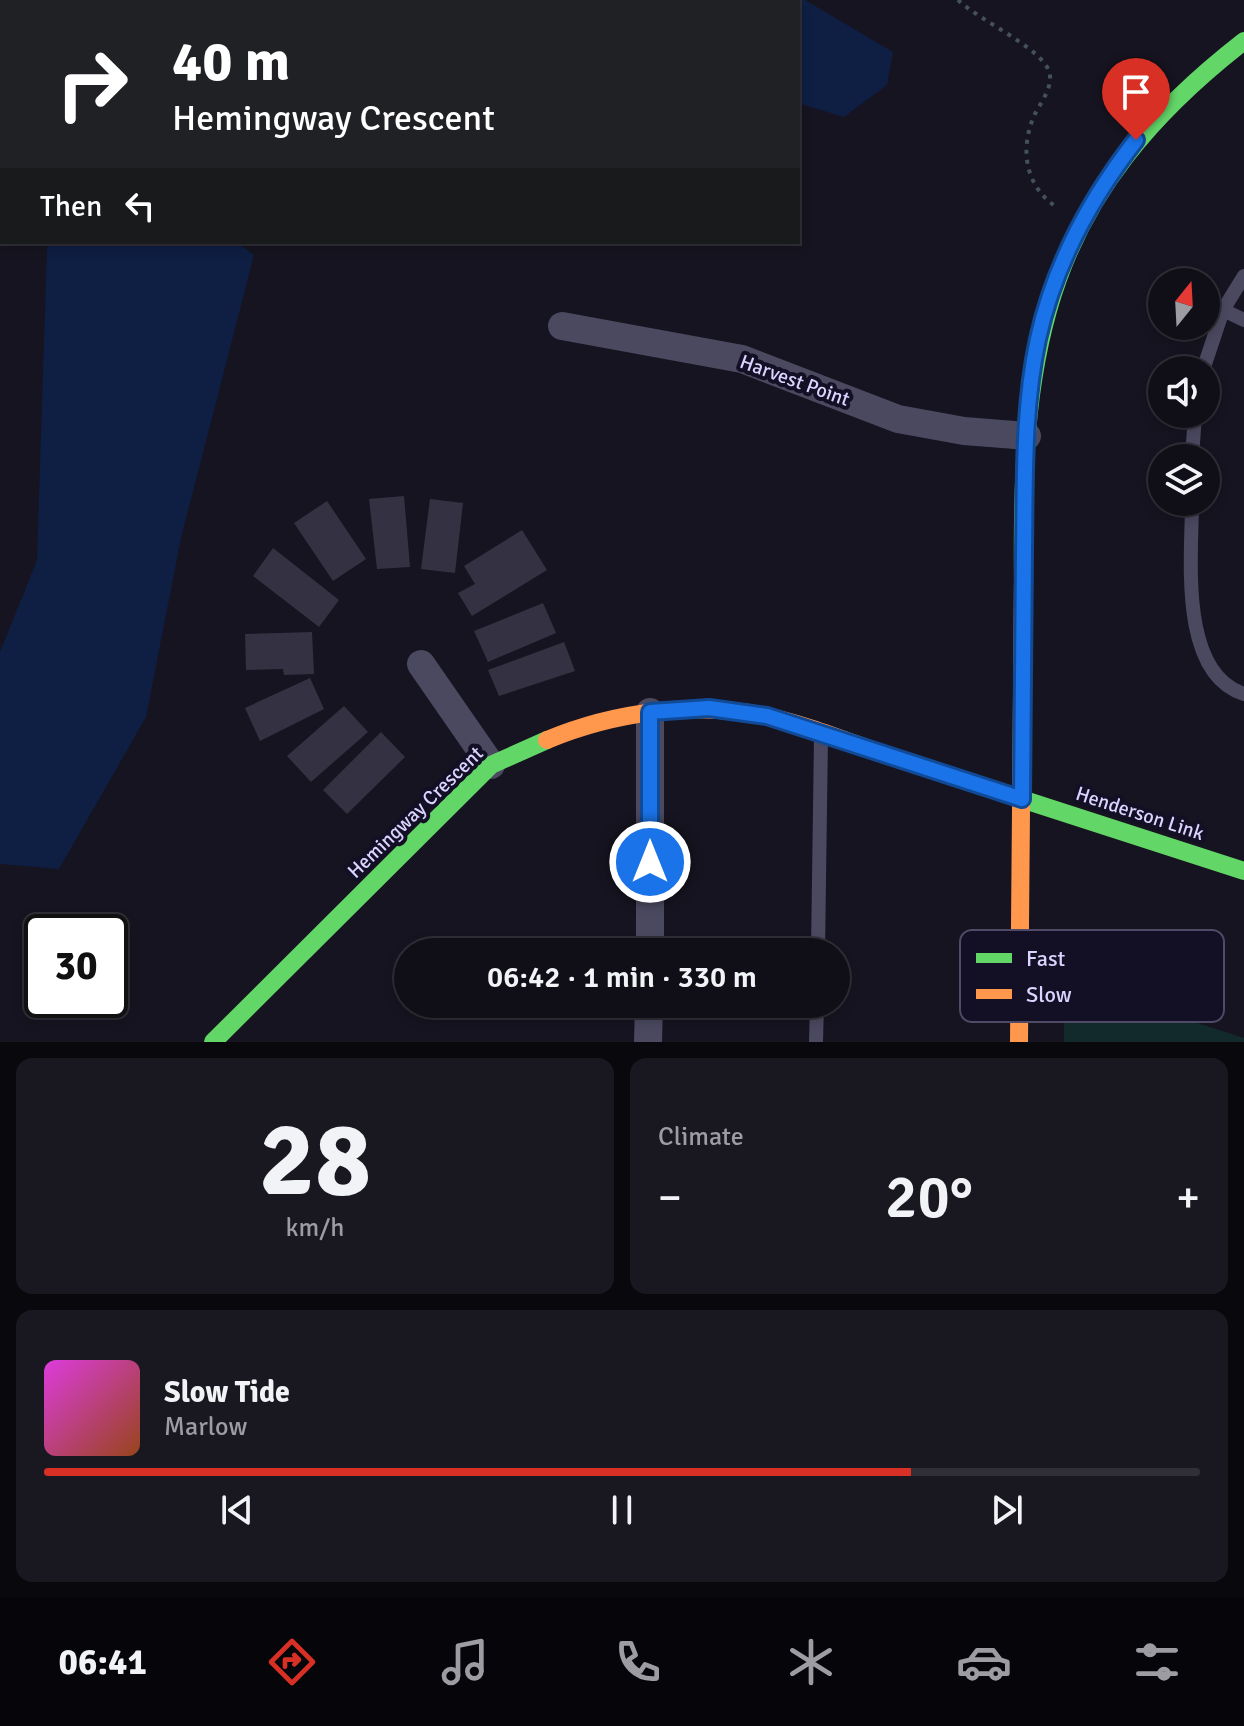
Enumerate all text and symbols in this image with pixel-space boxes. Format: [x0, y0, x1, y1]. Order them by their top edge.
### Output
text: 40 m [172, 27, 290, 96]
icon: right [40, 32, 144, 136]
pin [1102, 58, 1170, 140]
icon: arrive [1114, 70, 1158, 114]
text: Hemingway Crescent [172, 96, 495, 141]
icon: left [118, 184, 162, 228]
text: Then [40, 188, 102, 225]
north arrow [1148, 268, 1220, 340]
map controls [1148, 268, 1220, 516]
street label: Harvest Point [736, 349, 853, 412]
button: sound [1148, 356, 1220, 428]
button: layers [1148, 444, 1220, 516]
street label: Hemingway Crescent [342, 741, 489, 884]
street label: Henderson Link [1073, 781, 1207, 846]
position arrow [608, 820, 692, 904]
speed limit sign: 30 [24, 914, 128, 1018]
legend [960, 930, 1224, 1022]
text: Fast [1026, 945, 1066, 972]
text: 06:42 · 1 min · 330 m [487, 959, 757, 996]
text: Slow [1026, 981, 1072, 1008]
text: 28 [259, 1096, 371, 1224]
text: Climate [658, 1121, 744, 1153]
text: 20° [885, 1161, 973, 1235]
text: − [658, 1171, 682, 1225]
text: + [1176, 1171, 1200, 1225]
text: km/h [286, 1212, 344, 1244]
text: Slow Tide [164, 1374, 290, 1411]
text: Marlow [164, 1411, 247, 1443]
icon: previous [215, 1488, 259, 1532]
icon: pause [600, 1488, 644, 1532]
icon: next [985, 1488, 1029, 1532]
icon: directions [264, 1634, 320, 1690]
icon: music [437, 1634, 493, 1690]
icon: phone [610, 1634, 666, 1690]
icon: climate [783, 1634, 839, 1690]
icon: car [956, 1634, 1012, 1690]
icon: filters [1129, 1634, 1185, 1690]
text: 06:41 [59, 1640, 147, 1685]

